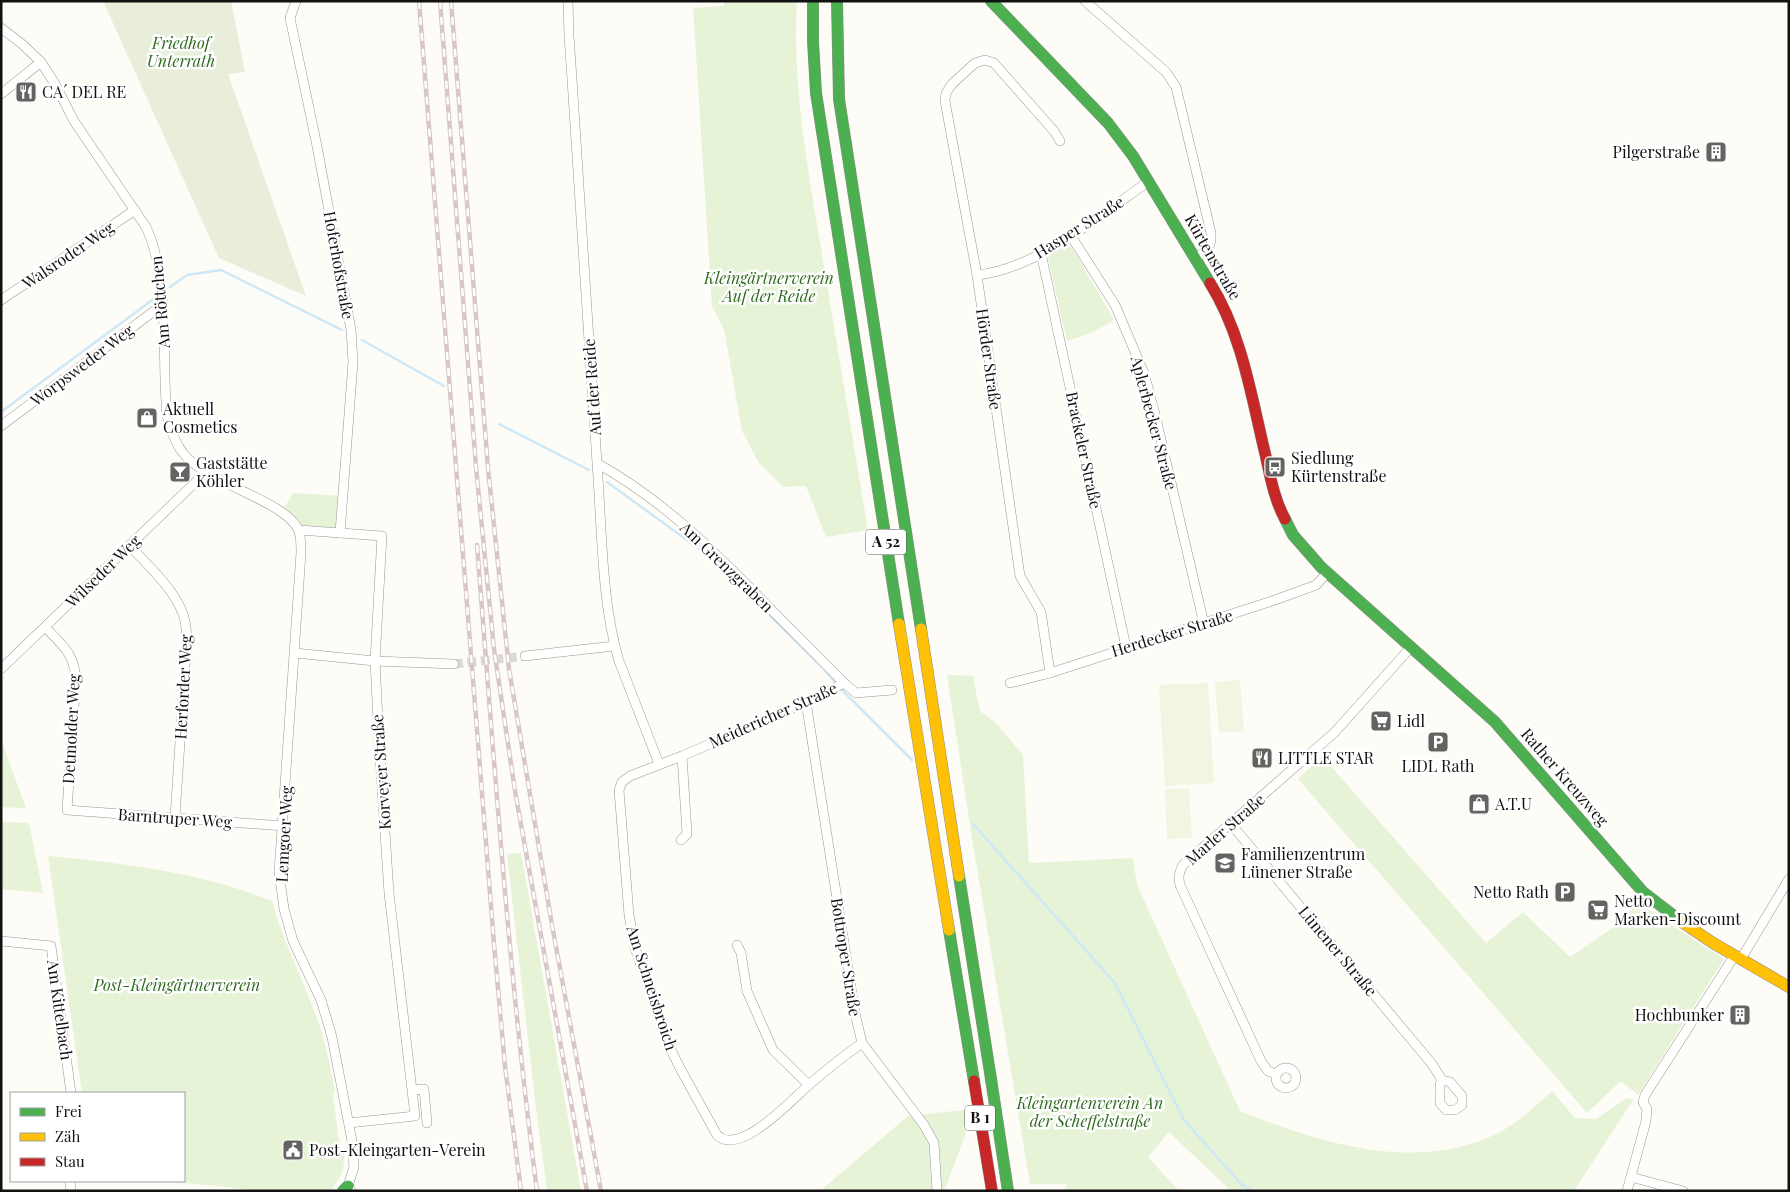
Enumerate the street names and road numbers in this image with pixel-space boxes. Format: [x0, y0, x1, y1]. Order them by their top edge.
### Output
street label: Hasper Straße [1030, 191, 1128, 263]
street label: Hoferhofstraße [320, 209, 359, 321]
street label: Kürtenstraße [1180, 210, 1246, 303]
street label: Walsroder Weg [17, 216, 118, 294]
street label: Am Röttchen [145, 254, 174, 350]
street label: Hörder Straße [972, 307, 1007, 411]
street label: Worpsweder Weg [25, 319, 138, 411]
street label: Auf der Reide [578, 338, 605, 437]
street label: Aplerbecker Straße [1126, 353, 1182, 492]
street label: Brackeler Straße [1062, 389, 1107, 510]
street label: Am Grenzgraben [676, 516, 779, 617]
street label: Wilseder Weg [60, 529, 145, 612]
road number: A 52 [866, 530, 906, 554]
street label: Herdecker Straße [1109, 604, 1235, 661]
street label: Herforder Weg [169, 633, 196, 740]
street label: Detmolder Weg [57, 673, 84, 785]
street label: Meidericher Straße [705, 677, 840, 752]
street label: Korveyer Straße [366, 714, 395, 830]
street label: Rather Kreuzweg [1517, 723, 1614, 830]
street label: Lemgoer Weg [270, 785, 297, 883]
street label: Marler Straße [1181, 788, 1269, 869]
street label: Barntruper Weg [117, 803, 233, 832]
street label: Bottroper Straße [827, 896, 866, 1018]
street label: Lünener Straße [1294, 901, 1382, 1000]
street label: Am Schneisbroich [622, 922, 683, 1053]
street label: Am Kittelbach [43, 957, 78, 1062]
road number: B 1 [965, 1106, 995, 1130]

